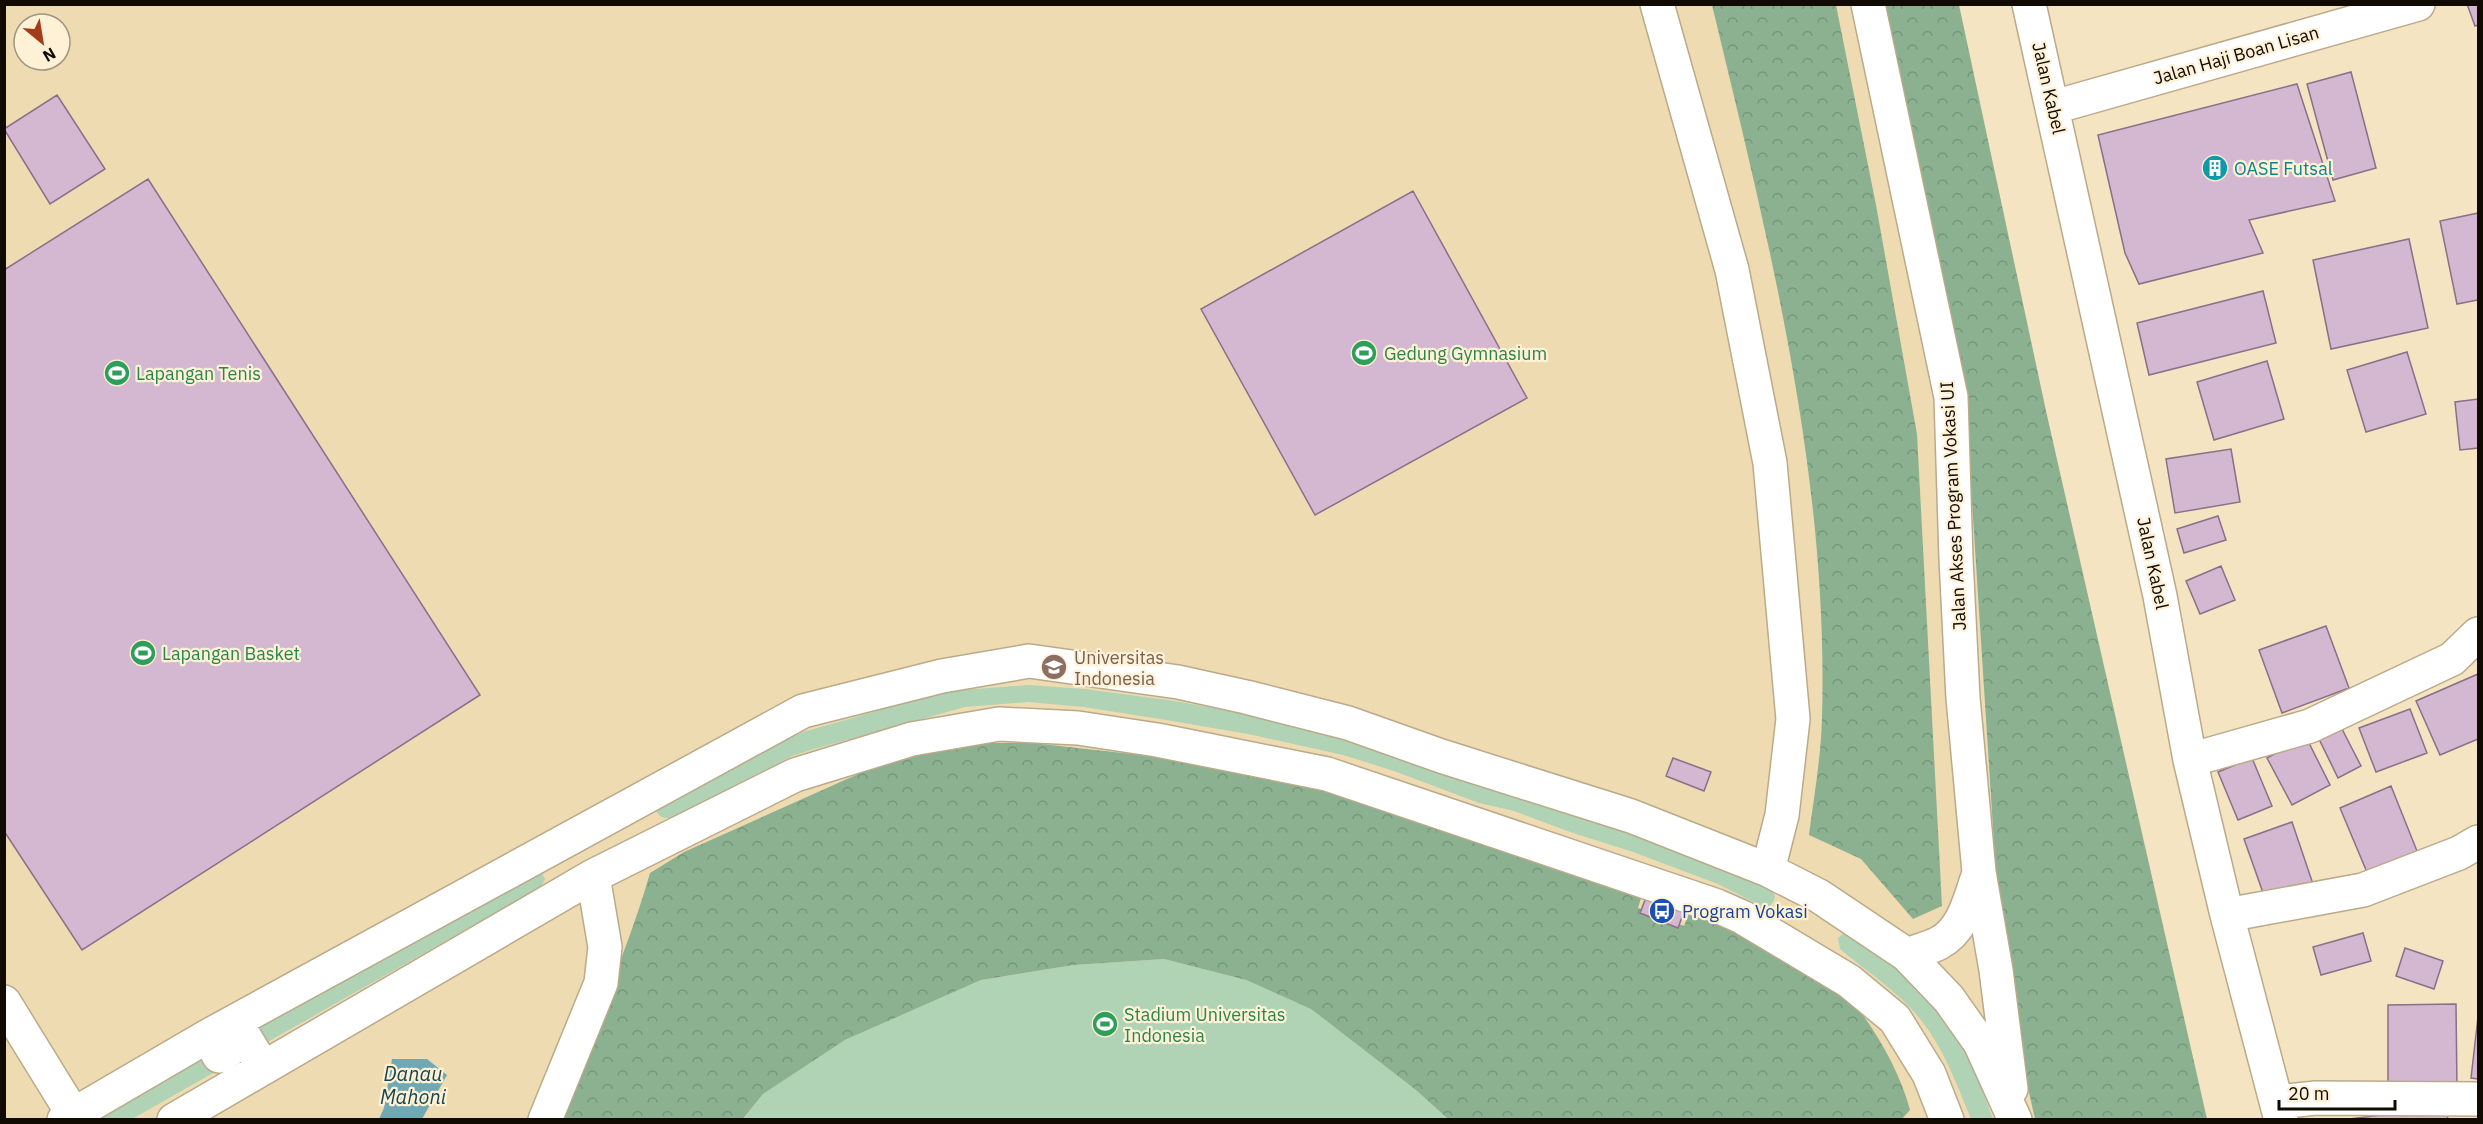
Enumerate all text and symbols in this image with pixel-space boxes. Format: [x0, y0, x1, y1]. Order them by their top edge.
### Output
north arrow [12, 12, 72, 72]
street label: Jalan Haji Boan Lisan [2150, 20, 2322, 90]
street label: Jalan Kabel [2027, 40, 2071, 136]
text: N [39, 43, 60, 67]
building icon: OASE Futsal [2200, 153, 2230, 183]
place label: OASE Futsal [2234, 157, 2333, 180]
sports icon: Gedung Gymnasium [1349, 338, 1379, 368]
place label: Gedung Gymnasium [1384, 342, 1547, 365]
sports icon: Lapangan Tenis [102, 358, 132, 388]
place label: Lapangan Tenis [136, 362, 261, 385]
street label: Jalan Akses Program Vokasi UI [1935, 381, 1971, 631]
street label: Jalan Kabel [2132, 515, 2174, 611]
sports icon: Lapangan Basket [128, 638, 158, 668]
place label: Lapangan Basket [162, 642, 300, 665]
place label: Universitas Indonesia [1074, 646, 1164, 690]
school or university icon: Universitas Indonesia [1039, 652, 1069, 682]
bus stop icon: Program Vokasi [1647, 896, 1677, 926]
place label: Program Vokasi [1682, 900, 1808, 923]
place label: Stadium Universitas Indonesia [1124, 1003, 1286, 1047]
sports icon: Stadium Universitas Indonesia [1090, 1009, 1120, 1039]
water label: Danau Mahoni [380, 1060, 447, 1110]
scale bar [2279, 1073, 2394, 1111]
text: 20 m [2288, 1082, 2330, 1105]

